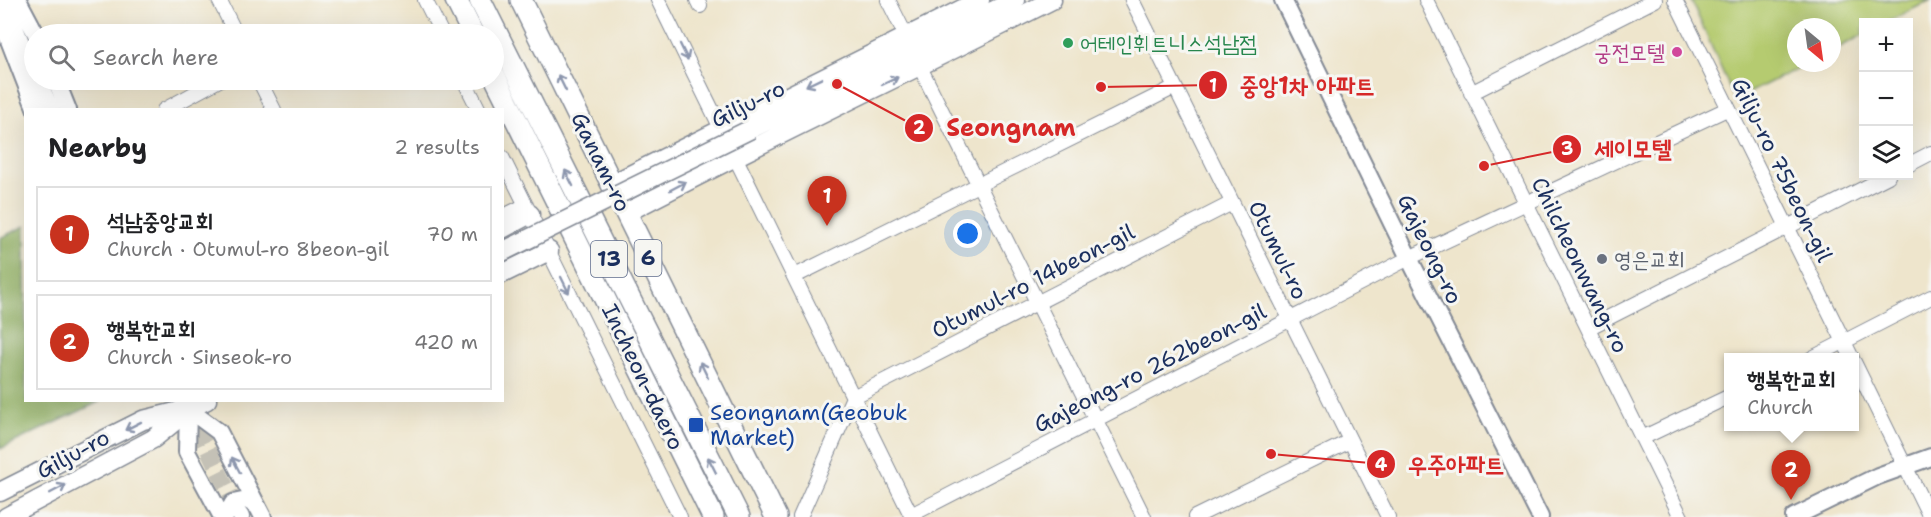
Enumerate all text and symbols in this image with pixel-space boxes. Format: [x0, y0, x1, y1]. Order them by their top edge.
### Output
north arrow [1787, 18, 1841, 72]
map controls [1859, 18, 1913, 180]
button: + [1859, 18, 1913, 72]
search box [24, 24, 504, 90]
place label: 어테인휘트니스석남점 [1080, 29, 1257, 58]
marker: 어테인휘트니스석남점 [1061, 36, 1075, 50]
place label: 궁전모텔 [1594, 38, 1665, 67]
icon: search [45, 41, 78, 74]
text: Search here [93, 43, 219, 72]
one-way arrow [679, 43, 690, 61]
marker: 궁전모텔 [1670, 45, 1684, 59]
callout: 중앙1차 아파트 [1198, 64, 1387, 106]
text: 중앙1차 아파트 [1239, 70, 1375, 102]
button: − [1859, 72, 1913, 126]
street label: Gilju-ro 75beon-gil [1725, 73, 1839, 267]
one-way arrow [555, 74, 567, 92]
street label: Gilju-ro [706, 74, 790, 134]
text: 1 [1209, 74, 1217, 98]
one-way arrow [881, 75, 899, 86]
one-way arrow [806, 76, 824, 88]
street label: Ganam-ro [564, 107, 638, 217]
callout: Seongnam [904, 107, 1087, 149]
text: Seongnam [946, 112, 1076, 144]
text: 2 [913, 116, 926, 140]
button: layers [1859, 126, 1913, 180]
callout: 세이모텔 [1552, 128, 1683, 170]
text: Nearby [48, 130, 147, 165]
text: 세이모텔 [1593, 133, 1672, 165]
text: 2 results [394, 134, 480, 160]
text: 3 [1561, 137, 1573, 161]
one-way arrow [563, 169, 574, 187]
street label: Chilcheonwang-ro [1525, 172, 1635, 358]
pin: 1 [808, 176, 846, 226]
one-way arrow [669, 180, 686, 192]
street label: Gajeong-ro [1391, 189, 1469, 309]
street label: Otumul-ro [1242, 196, 1314, 304]
text: 석남중앙교회 [107, 207, 213, 236]
street label: Otumul-ro 14beon-gil [926, 217, 1140, 345]
your location [953, 219, 982, 248]
text: 1 [65, 221, 74, 247]
text: 70 m [426, 221, 478, 247]
text: Church · Otumul-ro 8beon-gil [107, 236, 389, 262]
road number: 6 [634, 240, 662, 276]
road number: 13 [591, 241, 627, 277]
place label: 영은교회 [1614, 245, 1685, 274]
marker: 영은교회 [1595, 252, 1609, 266]
one-way arrow [560, 276, 572, 294]
street label: Gajeong-ro 262beon-gil [1029, 297, 1272, 439]
street label: Incheon-daero [595, 299, 691, 455]
text: 행복한교회 [107, 315, 196, 344]
text: 2 [63, 329, 77, 355]
text: 420 m [414, 329, 478, 355]
text: Church · Sinseok-ro [107, 344, 292, 370]
popup [1724, 353, 1859, 431]
one-way arrow [697, 362, 709, 380]
text: 행복한교회 [1747, 365, 1836, 394]
text: Church [1747, 394, 1813, 420]
place label: Seongnam(Geobuk Market) [710, 398, 908, 452]
marker: Seongnam(Geobuk Market) [687, 416, 705, 434]
one-way arrow [124, 420, 142, 432]
street label: Gilju-ro [31, 423, 115, 485]
callout: 우주아파트 [1366, 443, 1517, 485]
text: 우주아파트 [1408, 449, 1504, 481]
pin: 2 [1772, 450, 1810, 500]
text: 4 [1375, 453, 1388, 477]
one-way arrow [706, 456, 718, 474]
one-way arrow [230, 457, 242, 474]
one-way arrow [49, 483, 67, 495]

